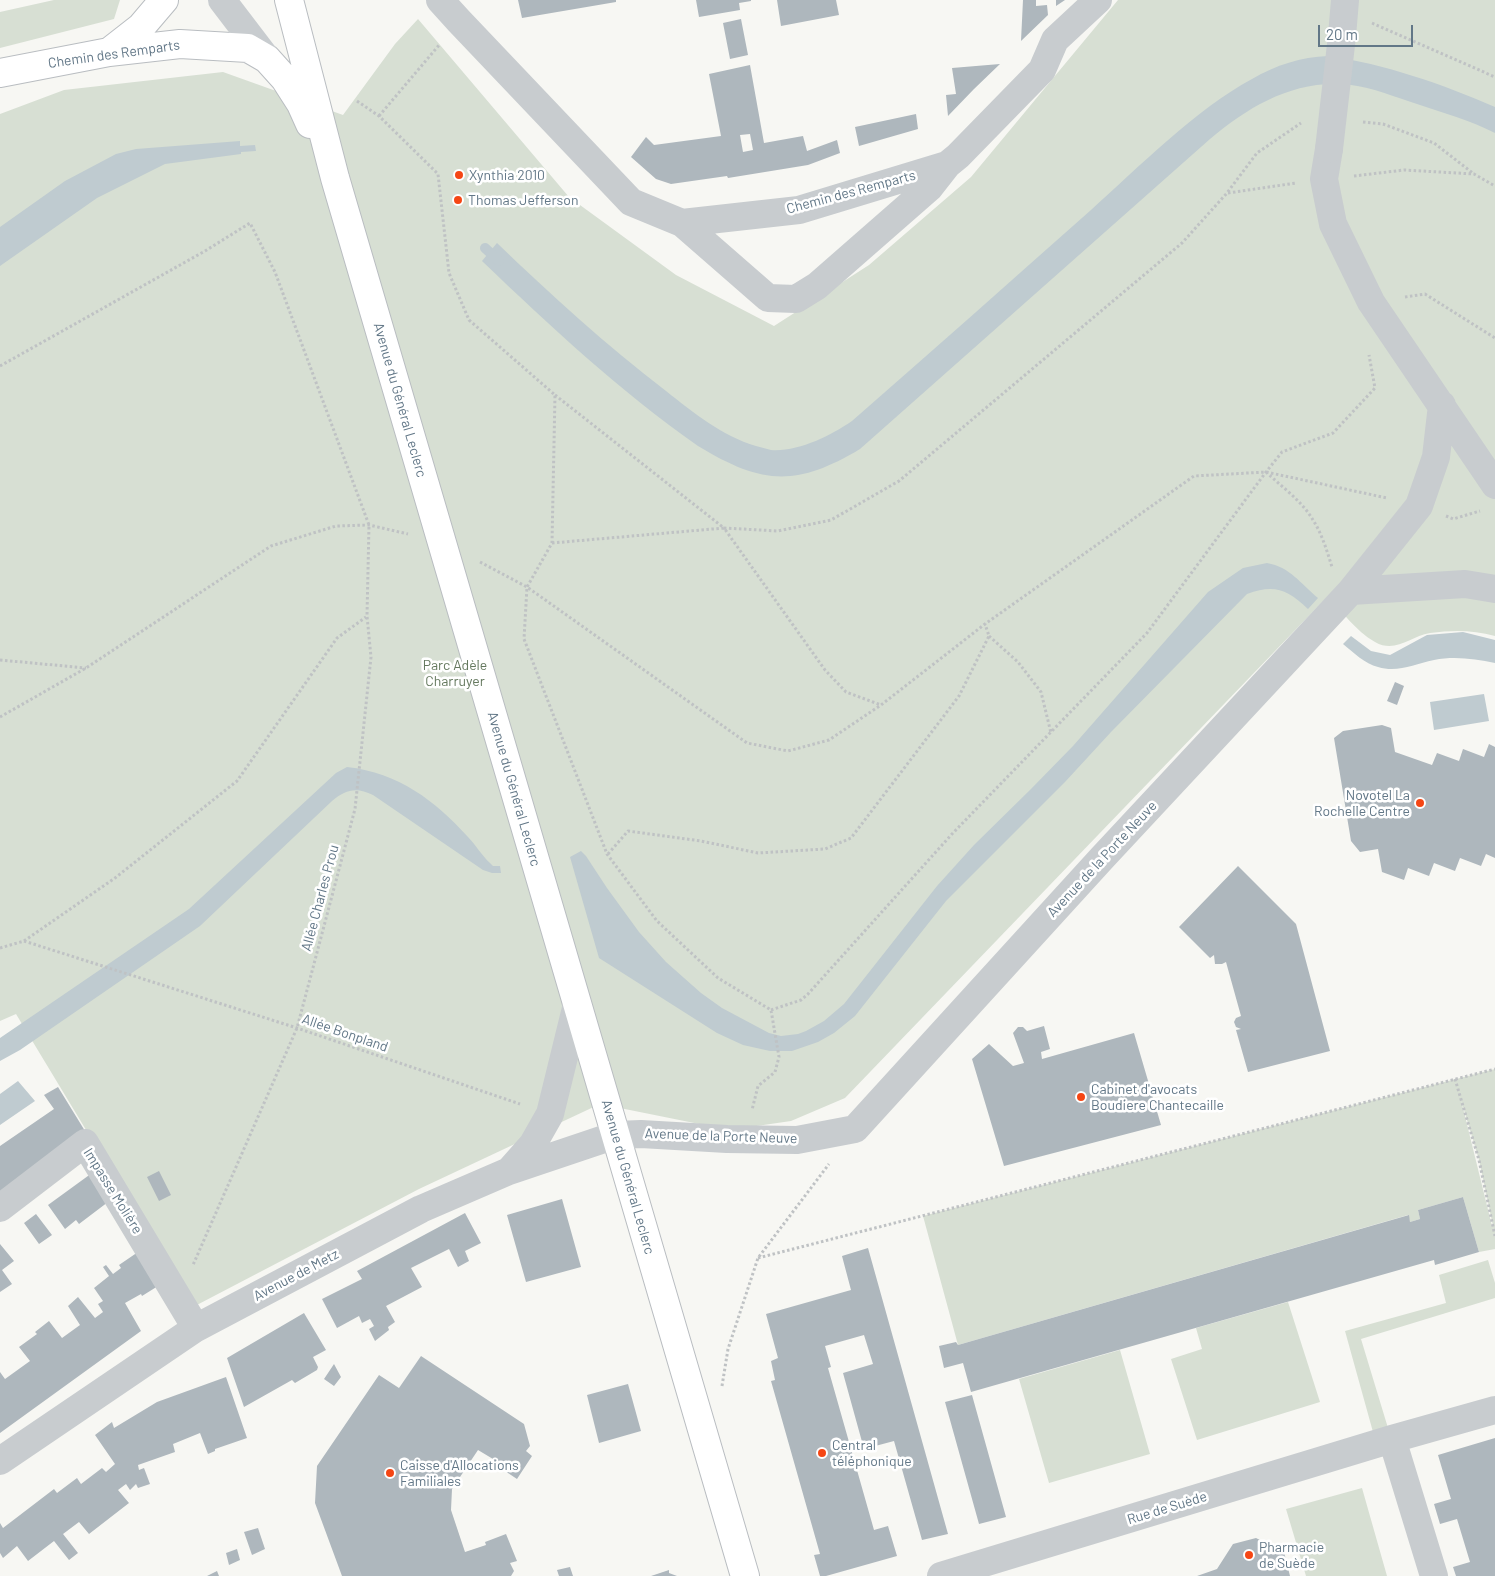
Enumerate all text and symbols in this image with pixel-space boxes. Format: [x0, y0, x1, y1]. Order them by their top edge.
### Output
scale bar [1320, 15, 1415, 47]
text: 20 m [1326, 25, 1358, 43]
street label: Chemin des Remparts [47, 36, 181, 72]
place label: Xynthia 2010 [469, 167, 545, 183]
street label: Chemin des Remparts [785, 167, 917, 217]
marker: Xynthia 2010 [453, 169, 465, 181]
place label: Thomas Jefferson [468, 192, 578, 208]
marker: Thomas Jefferson [452, 194, 464, 206]
street label: Avenue du Général Leclerc [370, 321, 430, 479]
park label: Parc Adèle Charruyer [423, 657, 487, 690]
street label: Avenue du Général Leclerc [484, 710, 544, 868]
place label: Novotel La Rochelle Centre [1314, 787, 1410, 820]
street label: Avenue de la Porte Neuve [1044, 797, 1160, 921]
marker: Novotel La Rochelle Centre [1414, 797, 1426, 809]
street label: Allée Charles Prou [298, 843, 342, 953]
street label: Allée Bonpland [300, 1010, 390, 1056]
place label: Cabinet d'avocats Boudiere Chantecaille [1091, 1081, 1224, 1114]
marker: Cabinet d'avocats Boudiere Chantecaille [1075, 1091, 1087, 1103]
street label: Avenue du Général Leclerc [598, 1098, 658, 1256]
street label: Avenue de la Porte Neuve [644, 1125, 798, 1147]
street label: Impasse Molière [80, 1145, 146, 1237]
street label: Avenue de Metz [251, 1246, 341, 1304]
place label: Central téléphonique [832, 1437, 912, 1470]
marker: Central téléphonique [816, 1447, 828, 1459]
place label: Caisse d'Allocations Familiales [400, 1457, 519, 1490]
marker: Caisse d'Allocations Familiales [384, 1467, 396, 1479]
street label: Rue de Suède [1125, 1488, 1209, 1528]
place label: Pharmacie de Suède [1259, 1539, 1324, 1571]
marker: Pharmacie de Suède [1243, 1549, 1255, 1561]

